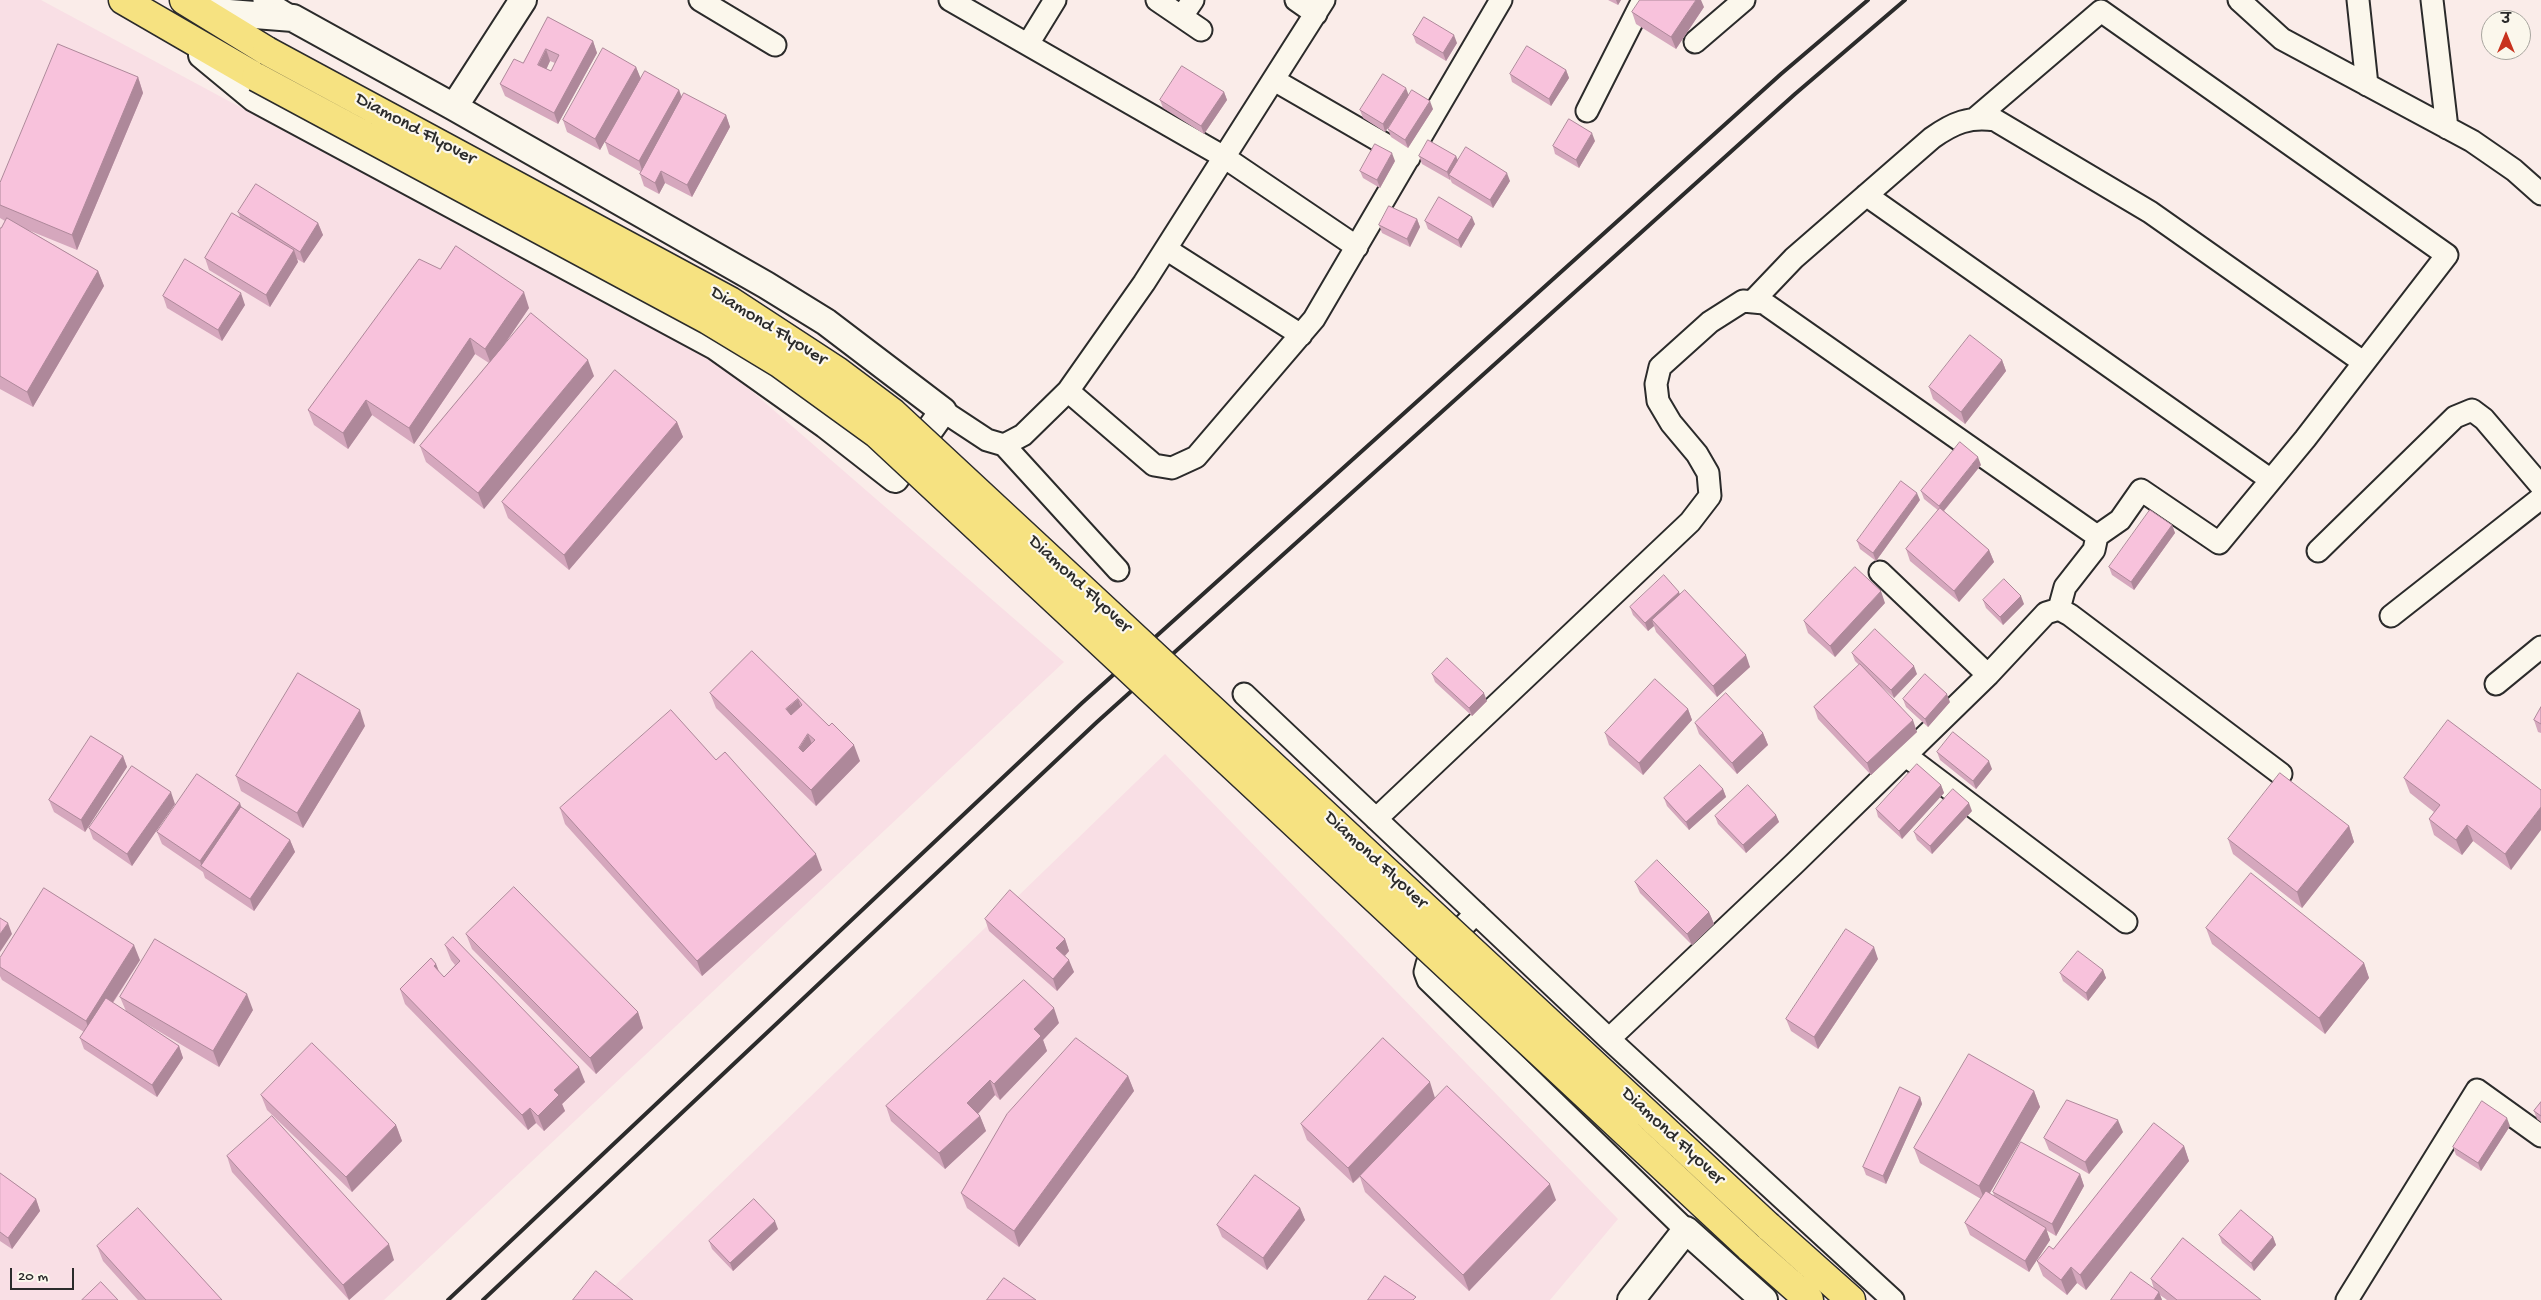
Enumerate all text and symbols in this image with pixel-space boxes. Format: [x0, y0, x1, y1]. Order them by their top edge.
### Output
north arrow [2481, 10, 2531, 60]
text: उ [2501, 12, 2511, 29]
street label: Diamond Flyover [351, 89, 479, 171]
street label: Diamond Flyover [706, 282, 830, 372]
street label: Diamond Flyover [1023, 531, 1135, 639]
street label: Diamond Flyover [1319, 807, 1431, 915]
street label: Diamond Flyover [1616, 1083, 1728, 1191]
scale bar [12, 1258, 76, 1290]
text: 20 m [18, 1268, 48, 1286]

